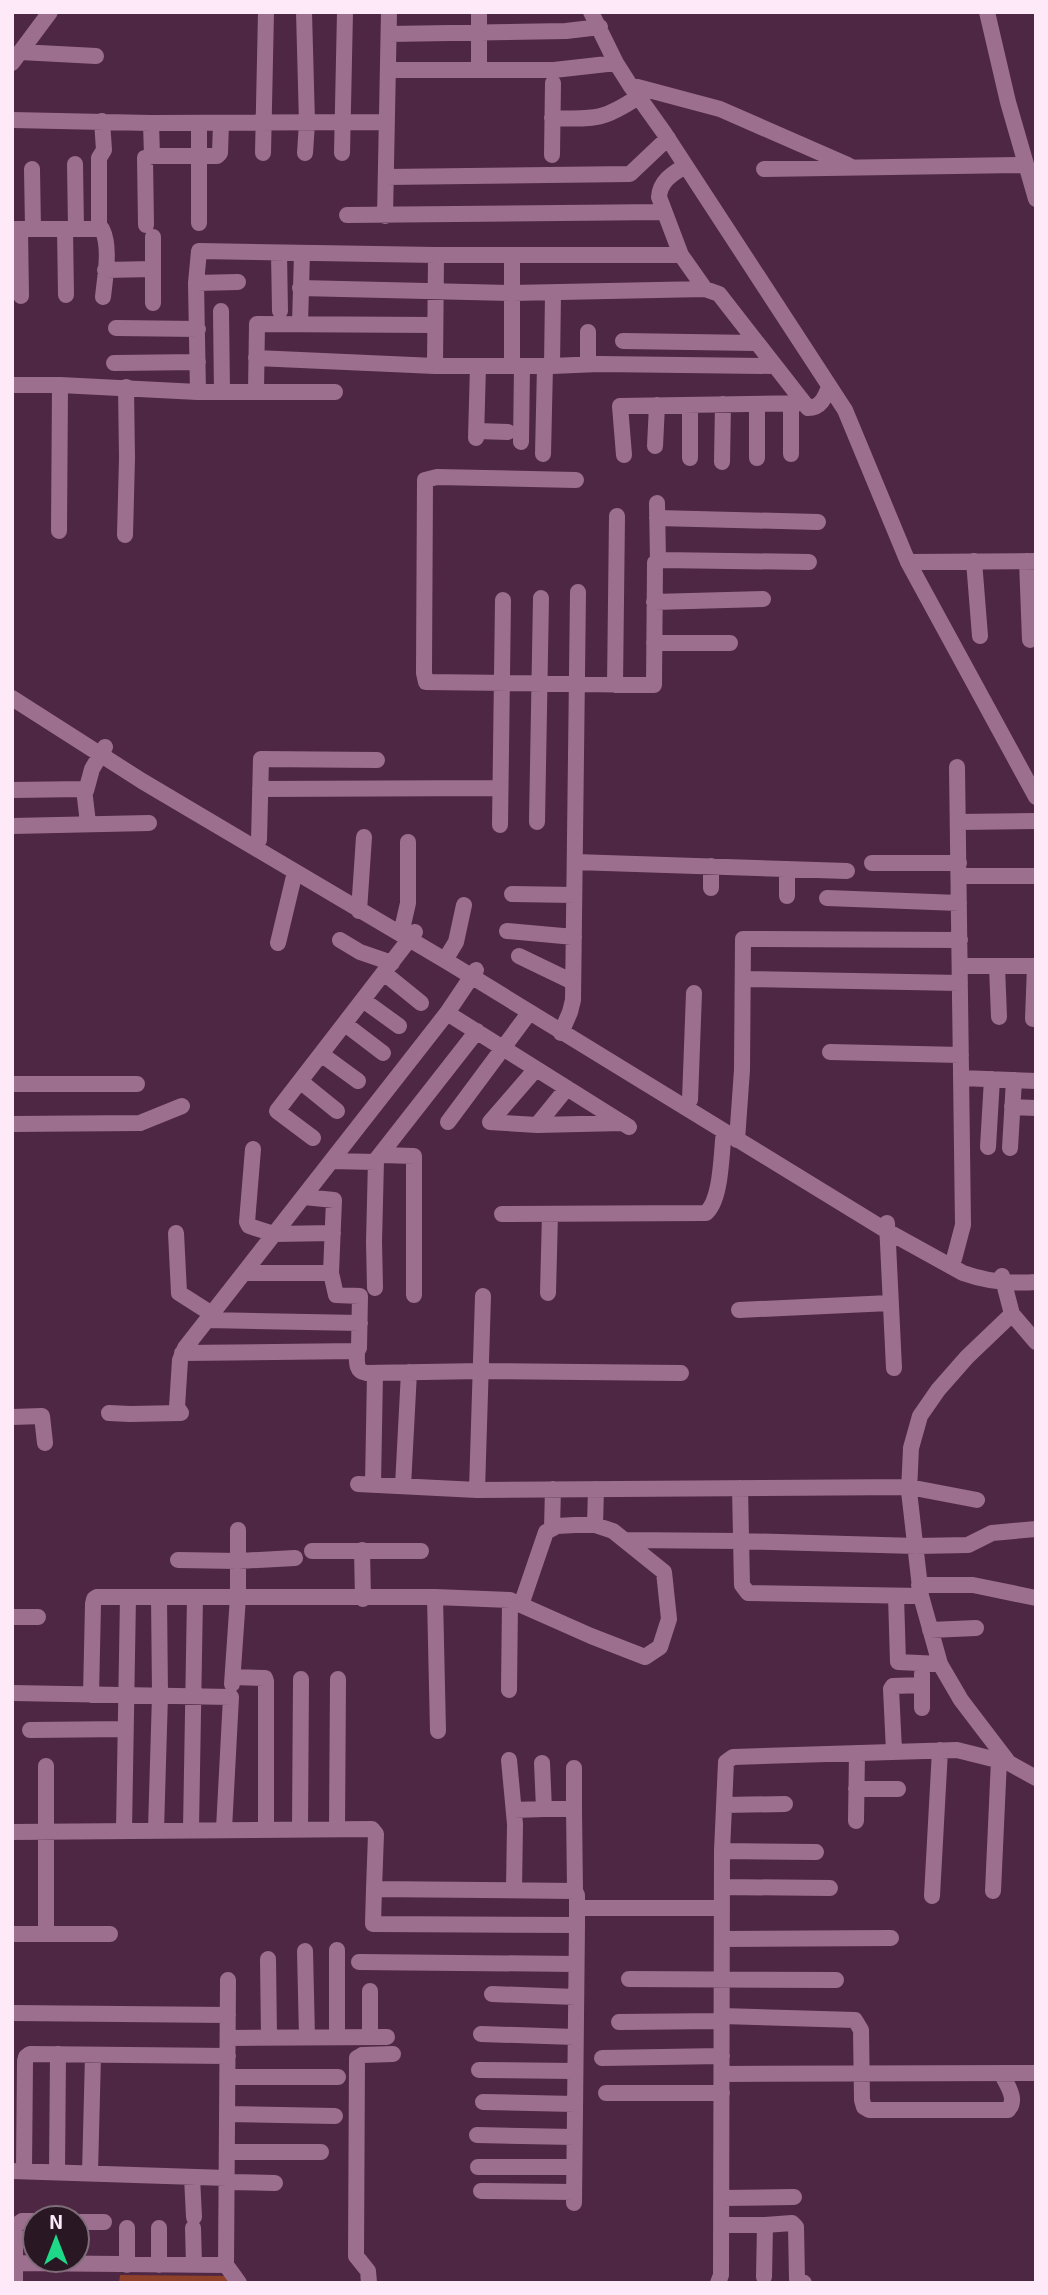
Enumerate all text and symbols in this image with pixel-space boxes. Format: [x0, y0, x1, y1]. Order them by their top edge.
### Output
north arrow [21, 2204, 91, 2274]
text: N [49, 2210, 63, 2233]

